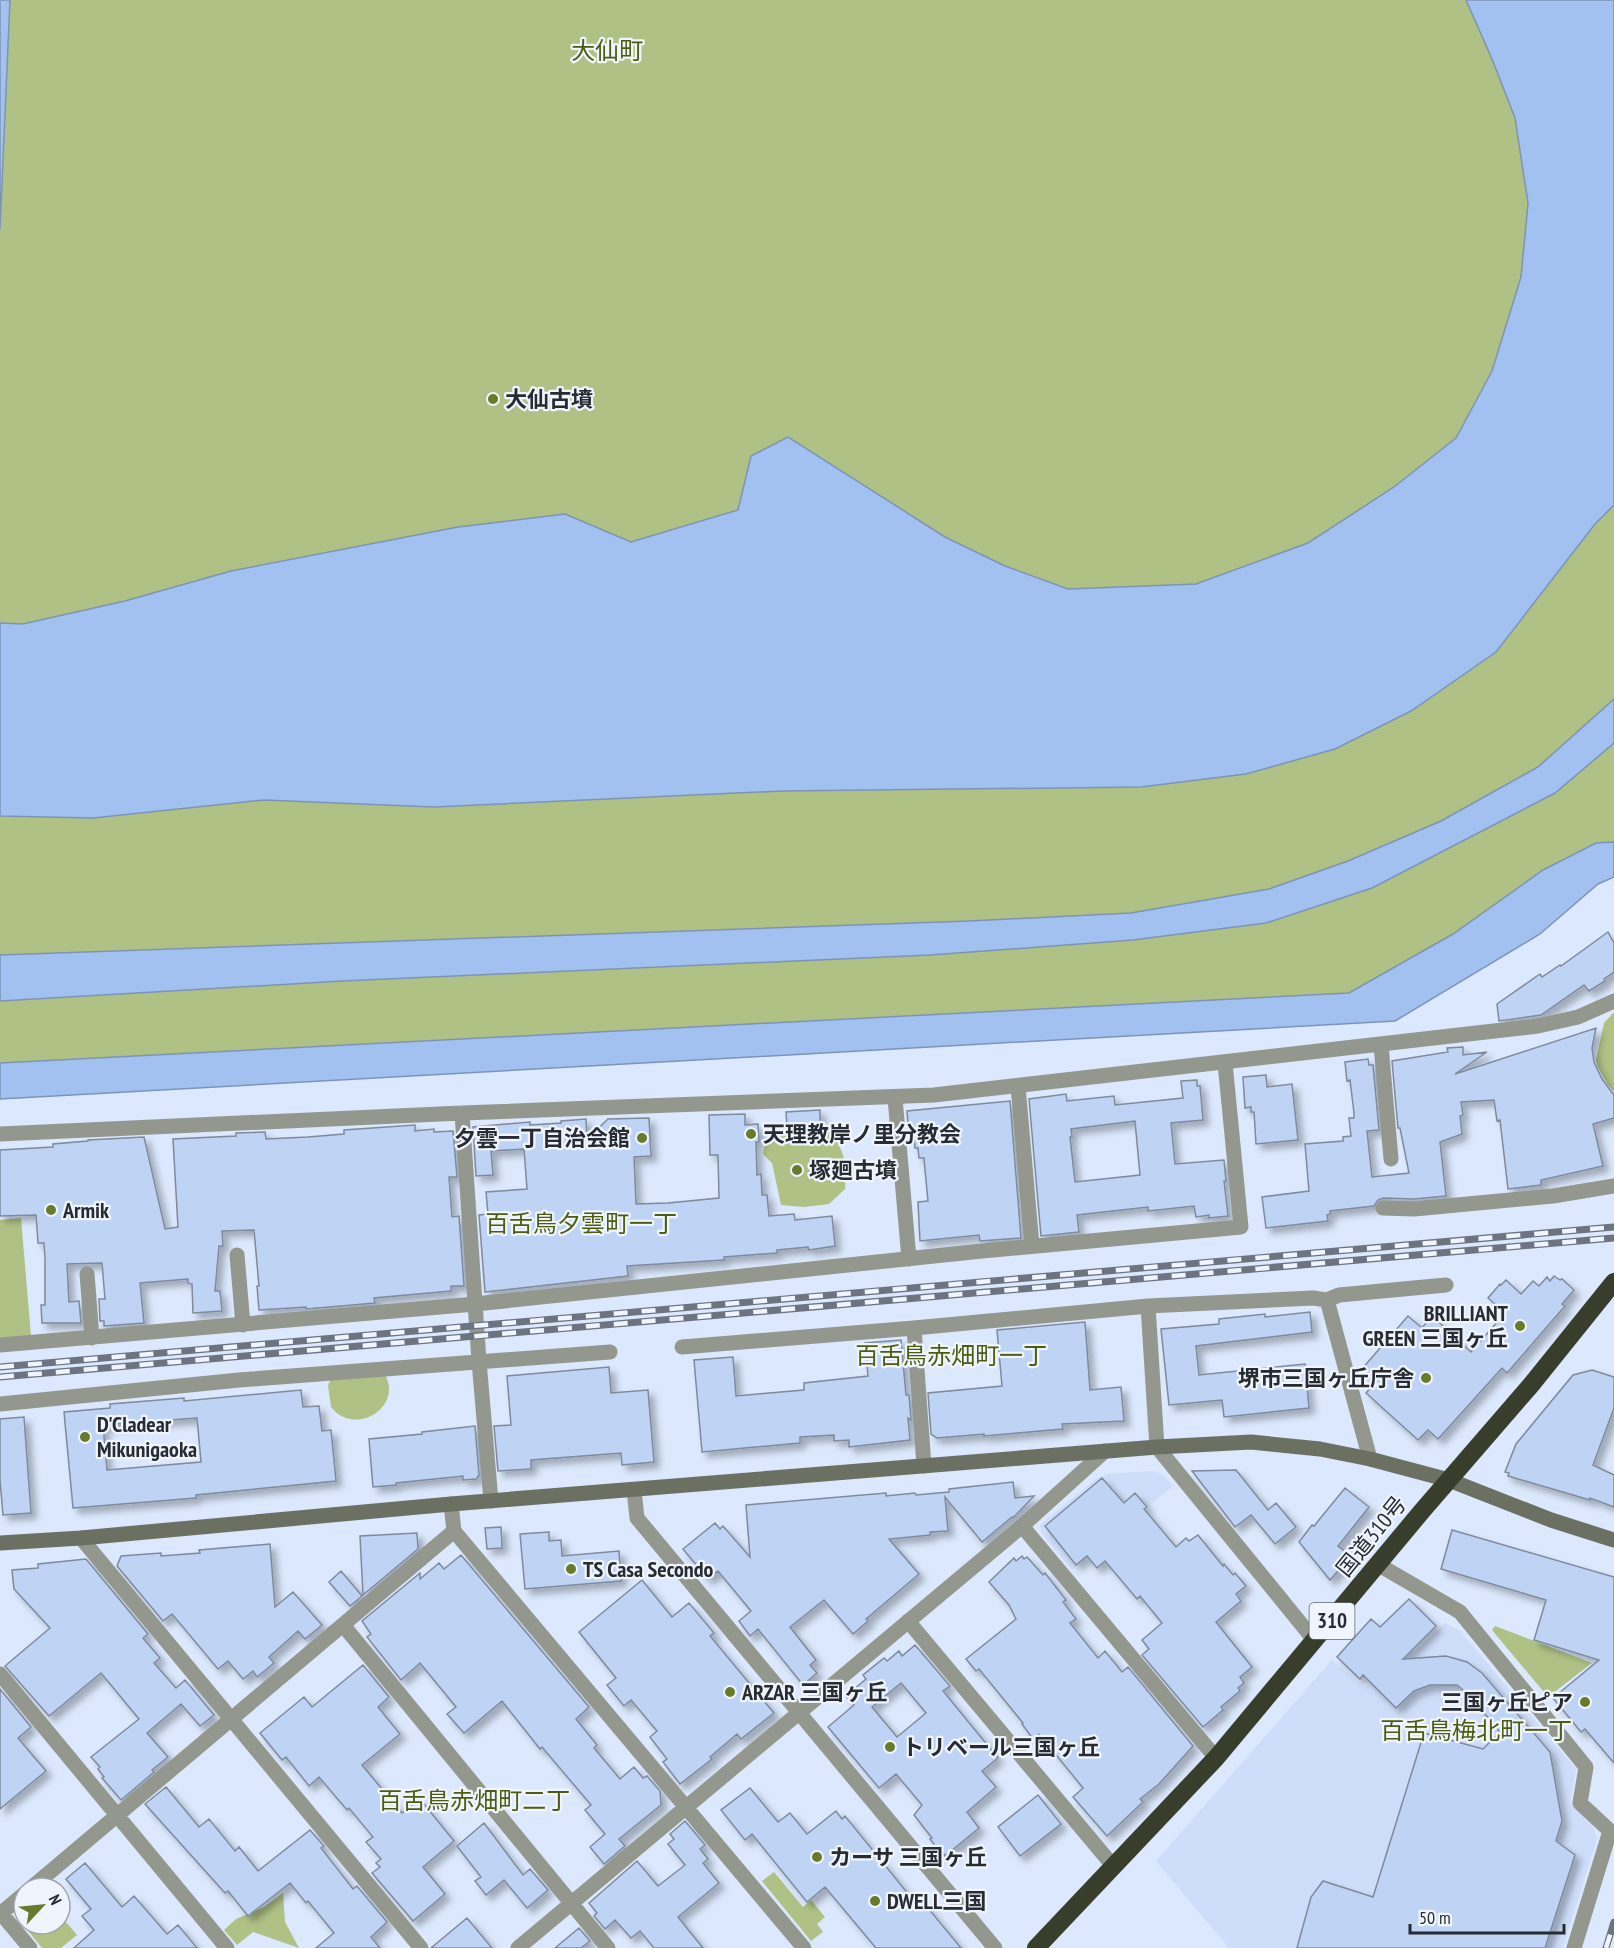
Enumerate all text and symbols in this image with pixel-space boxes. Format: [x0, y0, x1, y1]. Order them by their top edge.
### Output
district label: 大仙町 [571, 35, 643, 66]
place label: 大仙古墳 [505, 385, 593, 413]
marker: 大仙古墳 [486, 392, 500, 406]
place label: 天理教岸ノ里分教会 [763, 1120, 961, 1148]
place label: 夕雲一丁自治会館 [454, 1124, 630, 1152]
marker: 天理教岸ノ里分教会 [744, 1127, 758, 1141]
marker: 夕雲一丁自治会館 [635, 1131, 649, 1145]
place label: 塚廻古墳 [809, 1156, 897, 1184]
marker: 塚廻古墳 [790, 1163, 804, 1177]
place label: Armik [62, 1196, 110, 1224]
marker: Armik [44, 1203, 58, 1217]
district label: 百舌鳥夕雲町一丁 [485, 1208, 677, 1239]
place label: BRILLIANT GREEN 三国ヶ丘 [1363, 1299, 1509, 1352]
marker: BRILLIANT GREEN 三国ヶ丘 [1513, 1319, 1527, 1333]
district label: 百舌鳥赤畑町一丁 [855, 1340, 1047, 1371]
place label: 堺市三国ヶ丘庁舎 [1238, 1364, 1414, 1392]
marker: 堺市三国ヶ丘庁舎 [1419, 1371, 1433, 1385]
place label: D'Cladear Mikunigaoka [97, 1410, 197, 1463]
marker: D'Cladear Mikunigaoka [78, 1430, 92, 1444]
street label: 国道310号 [1330, 1490, 1412, 1582]
place label: TS Casa Secondo [583, 1555, 714, 1583]
marker: TS Casa Secondo [564, 1562, 578, 1576]
road number: 310 [1310, 1603, 1354, 1639]
place label: ARZAR 三国ヶ丘 [741, 1678, 888, 1706]
marker: ARZAR 三国ヶ丘 [723, 1685, 737, 1699]
place label: 三国ヶ丘ピア [1441, 1688, 1573, 1716]
marker: 三国ヶ丘ピア [1578, 1695, 1592, 1709]
district label: 百舌鳥梅北町一丁 [1380, 1715, 1572, 1746]
place label: トリベール三国ヶ丘 [902, 1733, 1100, 1761]
marker: トリベール三国ヶ丘 [883, 1740, 897, 1754]
district label: 百舌鳥赤畑町二丁 [378, 1785, 570, 1816]
place label: カーサ 三国ヶ丘 [829, 1843, 987, 1871]
marker: カーサ 三国ヶ丘 [810, 1850, 824, 1864]
north arrow [12, 1876, 72, 1936]
place label: DWELL三国 [887, 1887, 986, 1915]
text: N [45, 1891, 66, 1908]
marker: DWELL三国 [868, 1894, 882, 1908]
scale bar [1410, 1897, 1564, 1935]
text: 50 m [1419, 1906, 1451, 1929]

